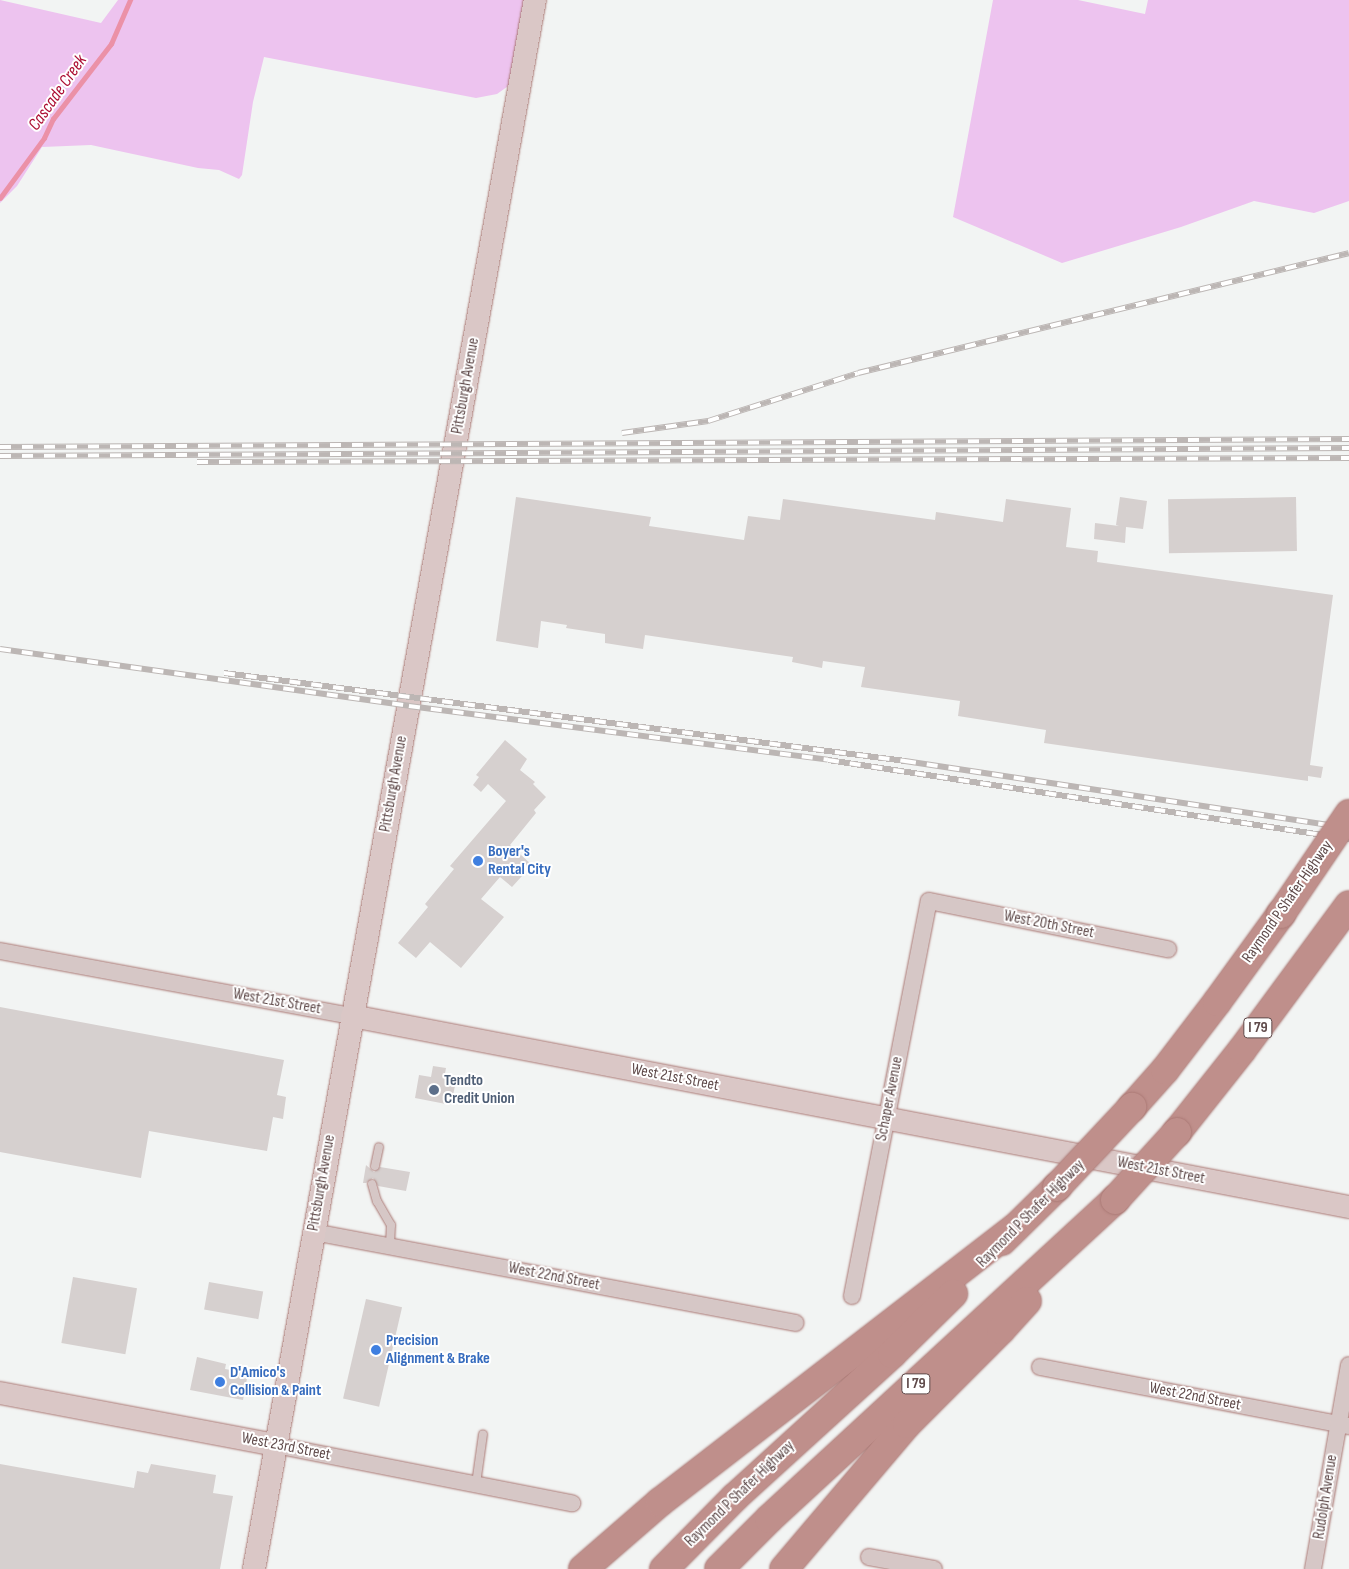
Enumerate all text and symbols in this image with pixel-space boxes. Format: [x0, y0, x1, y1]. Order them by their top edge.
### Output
water label: Cascade Creek [24, 51, 92, 135]
street label: Pittsburgh Avenue [448, 336, 484, 436]
street label: Pittsburgh Avenue [376, 734, 412, 834]
street label: Raymond P Shafer Highway [1239, 837, 1337, 967]
place label: Boyer's Rental City [488, 842, 551, 880]
marker: Boyer's Rental City [472, 855, 484, 867]
street label: West 20th Street [1002, 907, 1096, 943]
street label: West 21st Street [232, 985, 322, 1019]
road number: I 79 [1243, 1016, 1273, 1040]
street label: Schaper Avenue [872, 1055, 908, 1143]
street label: West 21st Street [630, 1060, 720, 1096]
place label: Tendto Credit Union [444, 1071, 515, 1109]
marker: Tendto Credit Union [428, 1084, 440, 1096]
street label: Pittsburgh Avenue [304, 1133, 340, 1233]
street label: West 21st Street [1116, 1153, 1206, 1189]
street label: Raymond P Shafer Highway [973, 1156, 1089, 1272]
street label: West 22nd Street [507, 1259, 601, 1295]
place label: Precision Alignment & Brake [386, 1331, 490, 1369]
marker: Precision Alignment & Brake [370, 1344, 382, 1356]
place label: D'Amico's Collision & Paint [230, 1363, 321, 1401]
road number: I 79 [901, 1372, 931, 1396]
marker: D'Amico's Collision & Paint [214, 1376, 226, 1388]
street label: West 22nd Street [1148, 1379, 1242, 1415]
street label: West 23rd Street [240, 1429, 332, 1465]
street label: Raymond P Shafer Highway [681, 1437, 799, 1551]
street label: Rudolph Avenue [1310, 1453, 1342, 1541]

